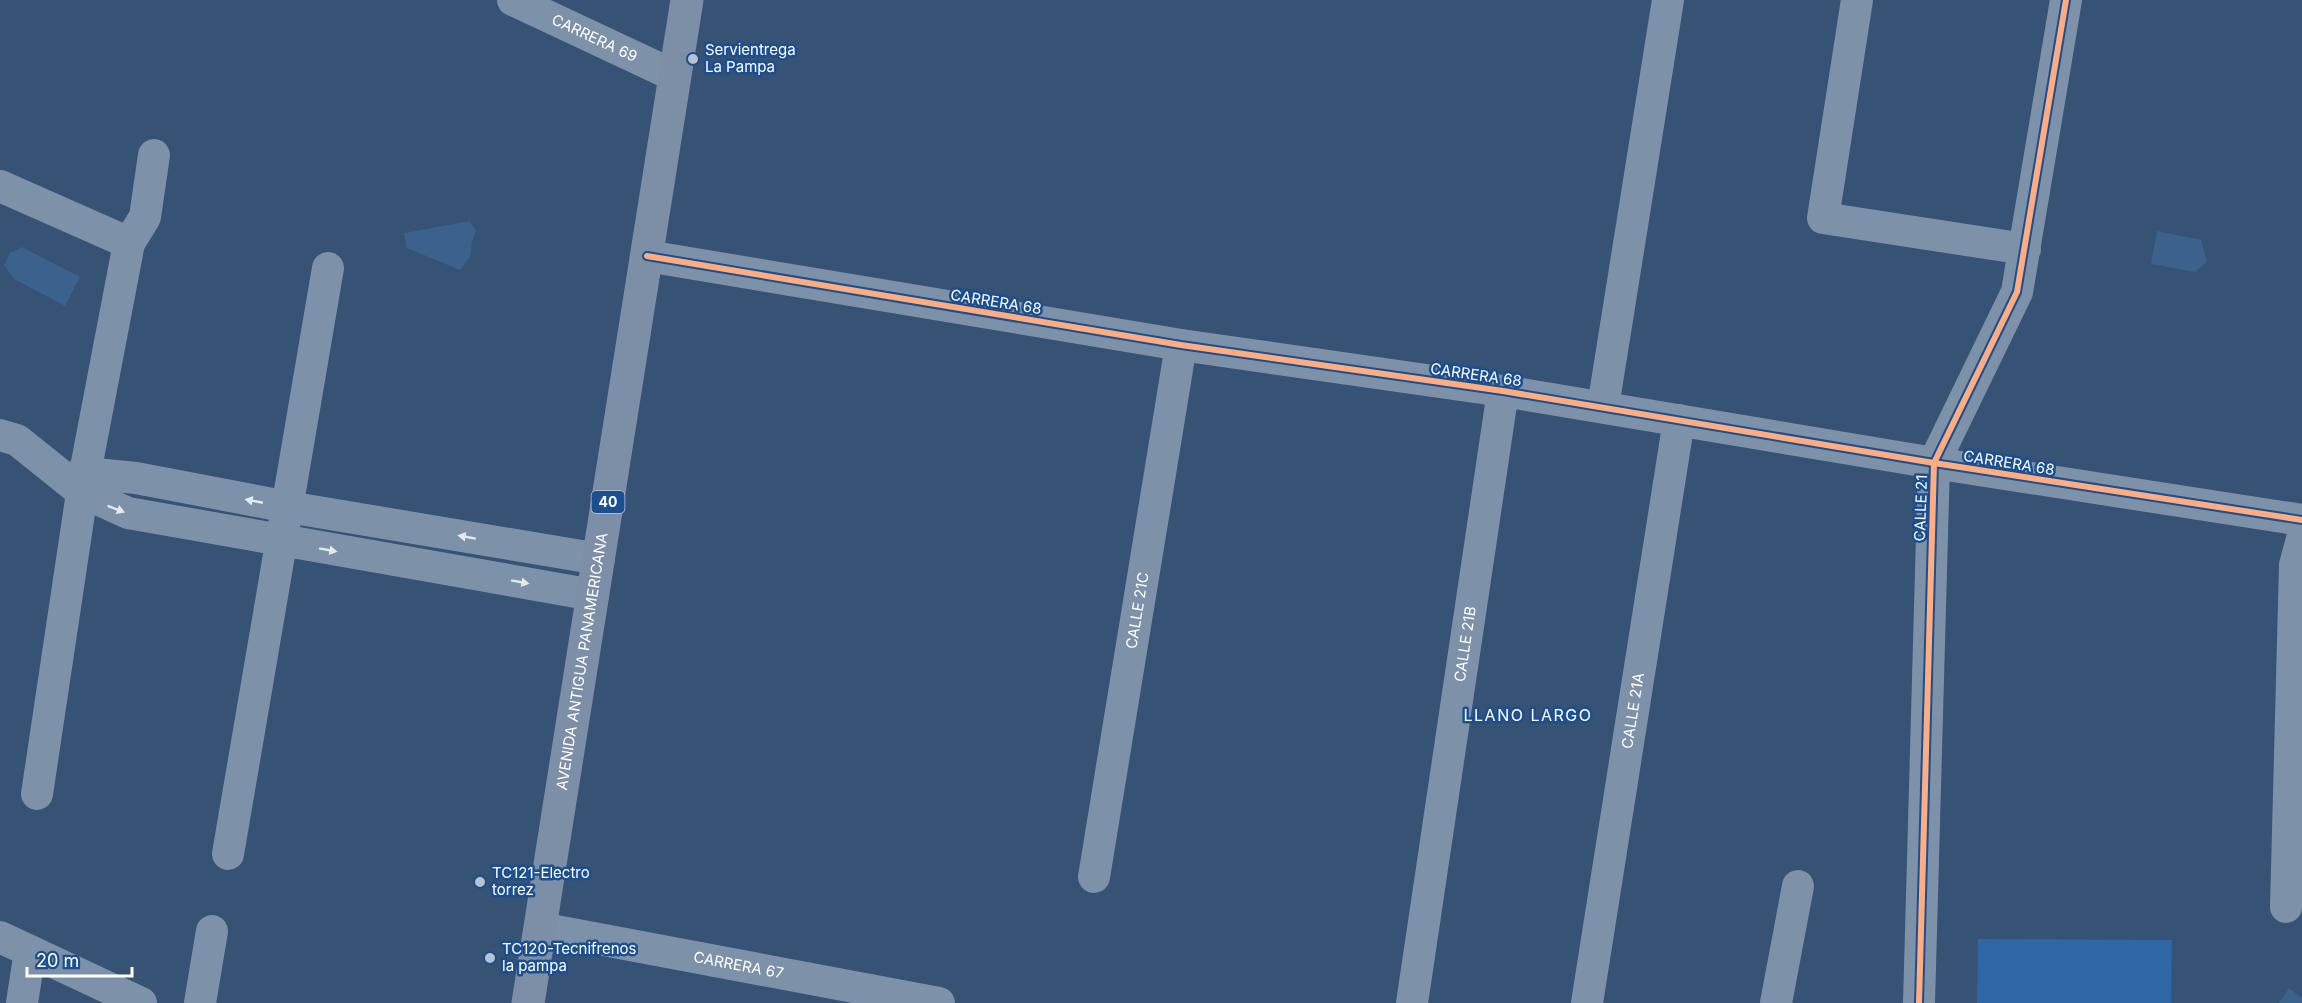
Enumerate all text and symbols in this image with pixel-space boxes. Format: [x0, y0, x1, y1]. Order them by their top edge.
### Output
street label: CARRERA 69 [549, 10, 640, 66]
place label: Servientrega La Pampa [705, 40, 796, 76]
marker: Servientrega La Pampa [686, 52, 700, 66]
street label: CARRERA 68 [949, 285, 1043, 318]
street label: CARRERA 68 [1429, 359, 1523, 390]
street label: CARRERA 68 [1962, 446, 2056, 479]
street label: CALLE 21 [1910, 474, 1931, 542]
road number: 40 [592, 491, 624, 513]
one-way arrow [244, 496, 263, 505]
one-way arrow [108, 504, 126, 514]
street label: AVENIDA ANTIGUA PANAMERICANA [552, 531, 611, 791]
one-way arrow [457, 533, 476, 542]
one-way arrow [319, 545, 338, 554]
street label: CALLE 21C [1121, 571, 1153, 650]
one-way arrow [511, 578, 530, 587]
street label: CALLE 21B [1450, 605, 1480, 683]
street label: CALLE 21A [1617, 671, 1648, 750]
district label: LLANO LARGO [1464, 705, 1592, 725]
place label: TC121-Electro torrez [492, 863, 590, 899]
marker: TC121-Electro torrez [473, 875, 487, 889]
place label: TC120-Tecnifrenos la pampa [502, 939, 637, 975]
scale bar [27, 940, 132, 978]
street label: CARRERA 67 [692, 947, 785, 983]
text: 20 m [36, 950, 79, 971]
marker: TC120-Tecnifrenos la pampa [483, 951, 497, 965]

